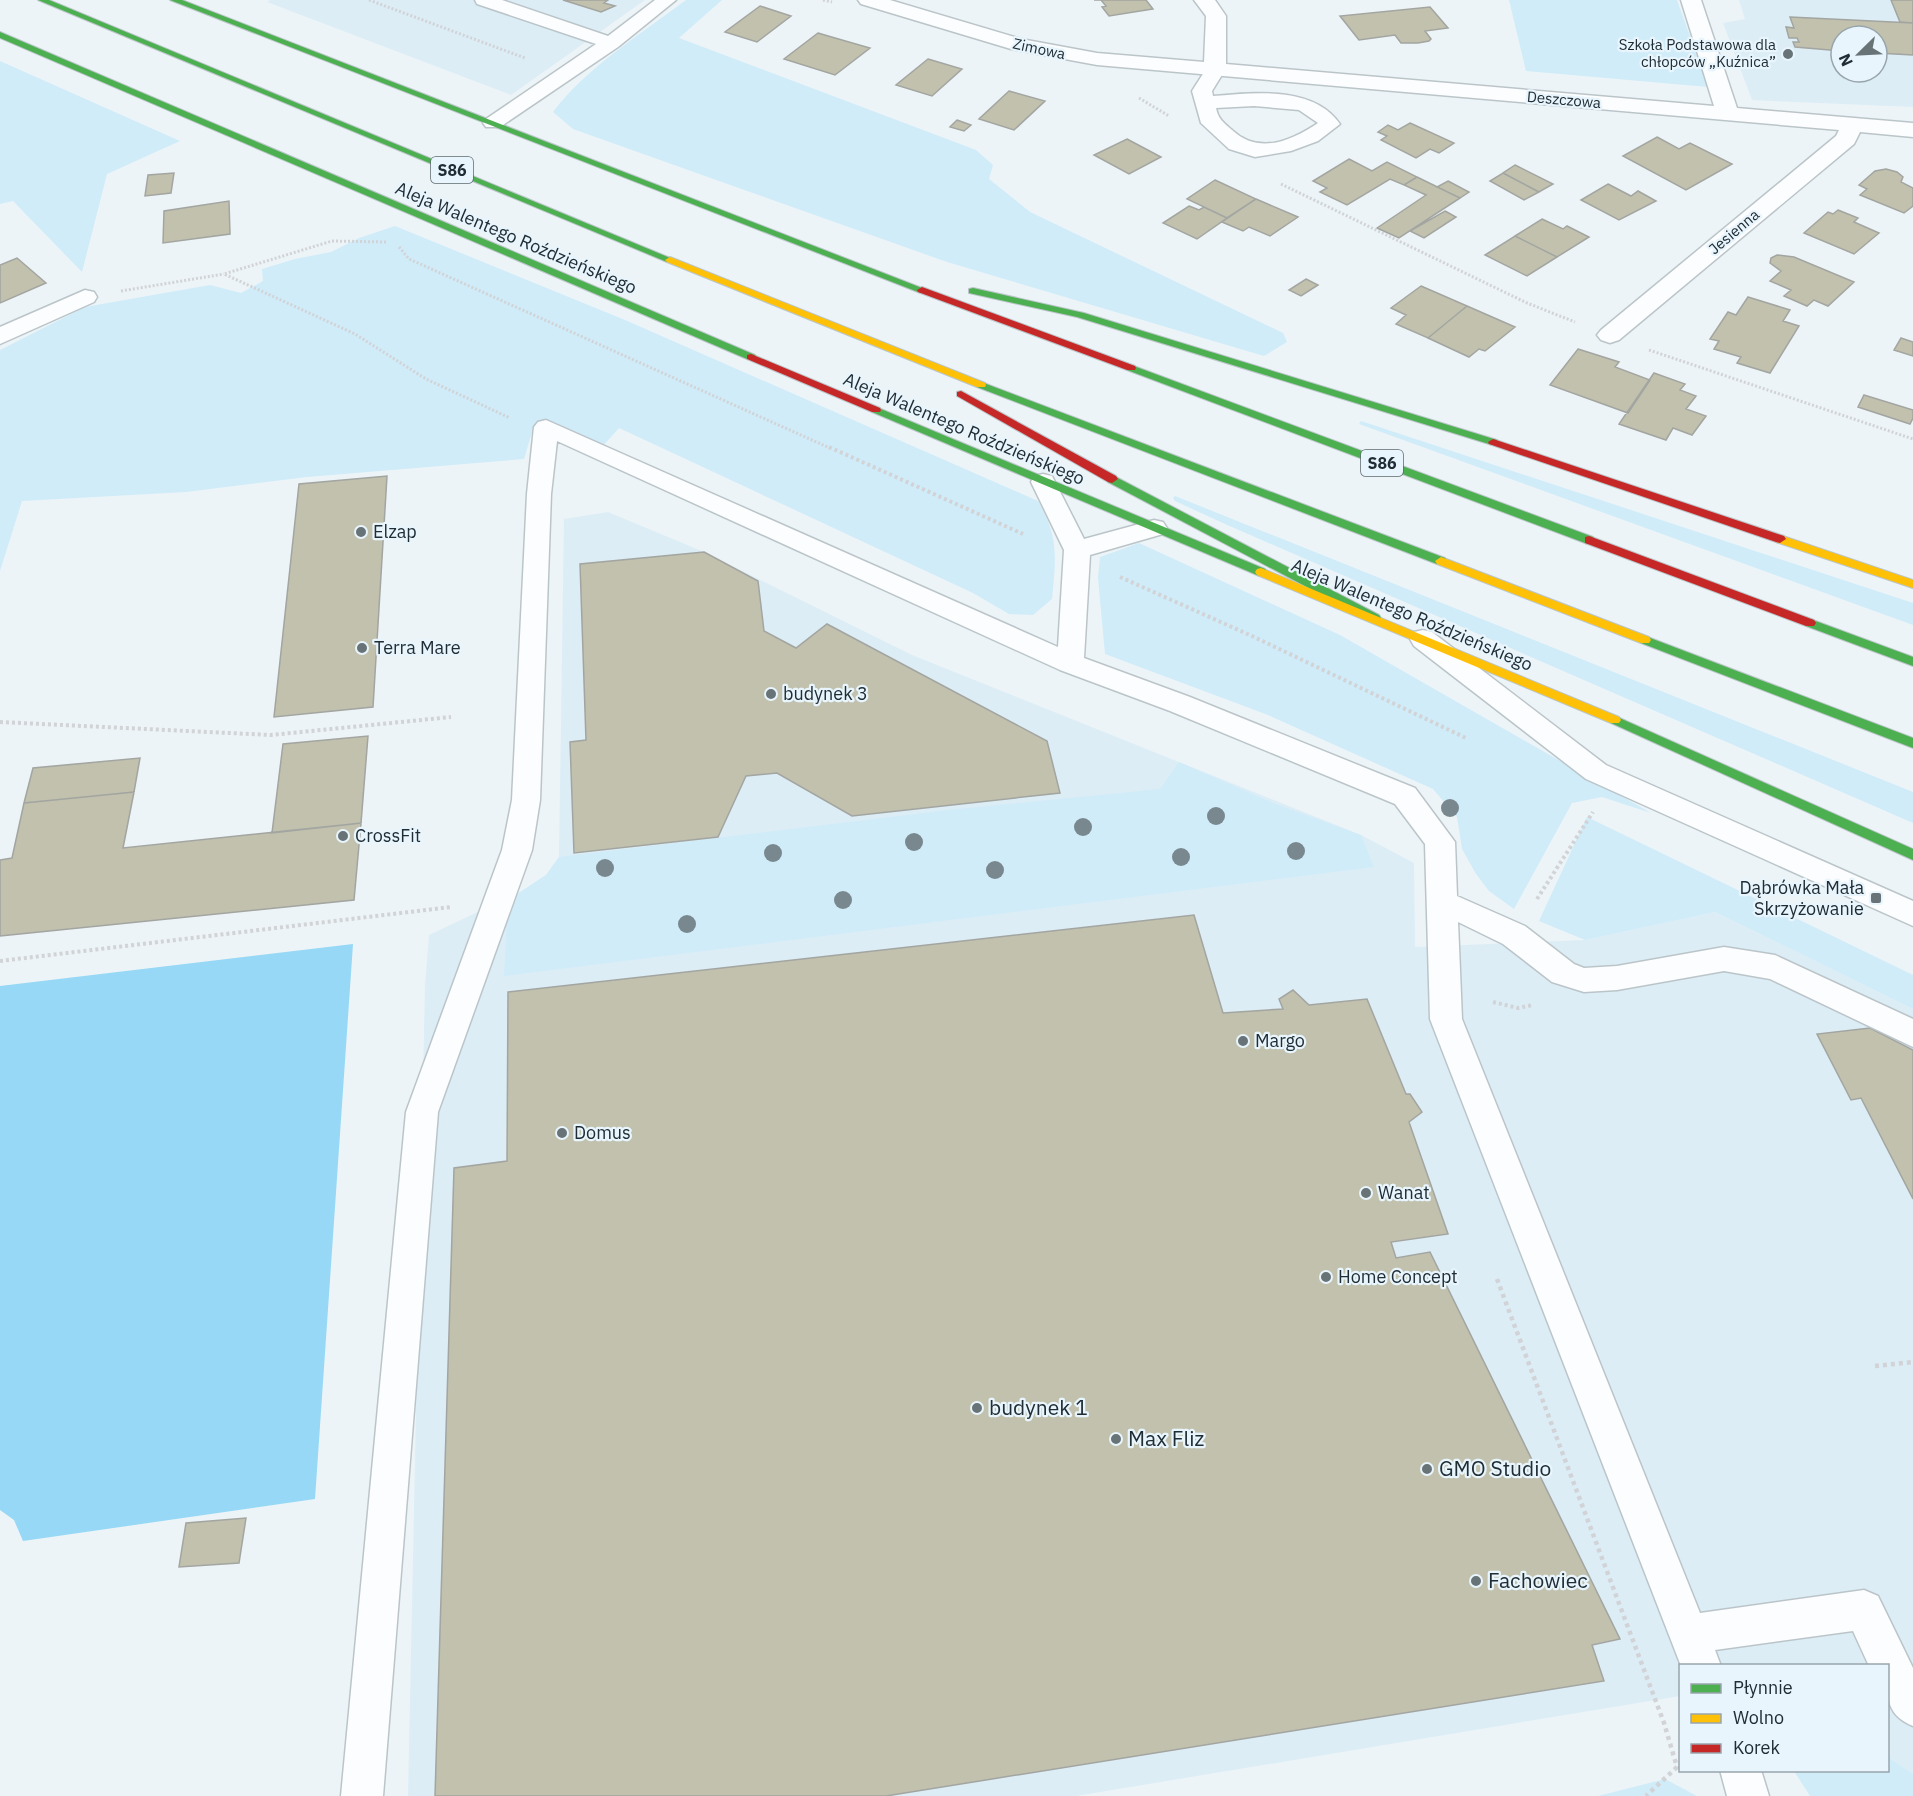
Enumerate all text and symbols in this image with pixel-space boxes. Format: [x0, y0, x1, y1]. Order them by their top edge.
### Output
north arrow [1829, 24, 1889, 84]
street label: Zimowa [1011, 34, 1067, 63]
place label: Szkoła Podstawowa dla chłopców „Kuźnica” [1619, 35, 1776, 71]
marker: Szkoła Podstawowa dla chłopców „Kuźnica” [1781, 47, 1795, 61]
text: N [1834, 51, 1857, 69]
street label: Deszczowa [1526, 87, 1602, 112]
road number: S86 [431, 157, 473, 183]
street label: Aleja Walentego Roździeńskiego [392, 176, 640, 299]
street label: Jesienna [1705, 205, 1763, 258]
street label: Aleja Walentego Roździeńskiego [840, 367, 1088, 490]
road number: S86 [1361, 450, 1403, 476]
place label: Elzap [373, 520, 417, 543]
marker: Elzap [354, 525, 368, 539]
street label: Aleja Walentego Roździeńskiego [1288, 553, 1536, 676]
place label: Terra Mare [374, 636, 461, 659]
marker: Terra Mare [355, 641, 369, 655]
place label: budynek 3 [783, 682, 868, 705]
marker: budynek 3 [764, 687, 778, 701]
place label: CrossFit [355, 824, 421, 847]
marker: CrossFit [336, 829, 350, 843]
place label: Dąbrówka Mała Skrzyżowanie [1739, 876, 1864, 920]
marker: Dąbrówka Mała Skrzyżowanie [1869, 891, 1883, 905]
place label: Margo [1255, 1029, 1305, 1052]
marker: Margo [1236, 1034, 1250, 1048]
place label: Domus [574, 1121, 631, 1144]
marker: Domus [555, 1126, 569, 1140]
place label: Wanat [1378, 1181, 1430, 1204]
marker: Wanat [1359, 1186, 1373, 1200]
place label: Home Concept [1338, 1265, 1458, 1288]
marker: Home Concept [1319, 1270, 1333, 1284]
place label: budynek 1 [989, 1393, 1088, 1421]
marker: budynek 1 [970, 1401, 984, 1415]
place label: Max Fliz [1128, 1424, 1205, 1452]
marker: Max Fliz [1109, 1432, 1123, 1446]
place label: GMO Studio [1439, 1454, 1551, 1482]
marker: GMO Studio [1420, 1462, 1434, 1476]
place label: Fachowiec [1488, 1566, 1588, 1594]
marker: Fachowiec [1469, 1574, 1483, 1588]
legend [1679, 1664, 1889, 1772]
text: Płynnie [1733, 1676, 1793, 1699]
text: Wolno [1733, 1706, 1784, 1729]
text: Korek [1733, 1736, 1780, 1759]

